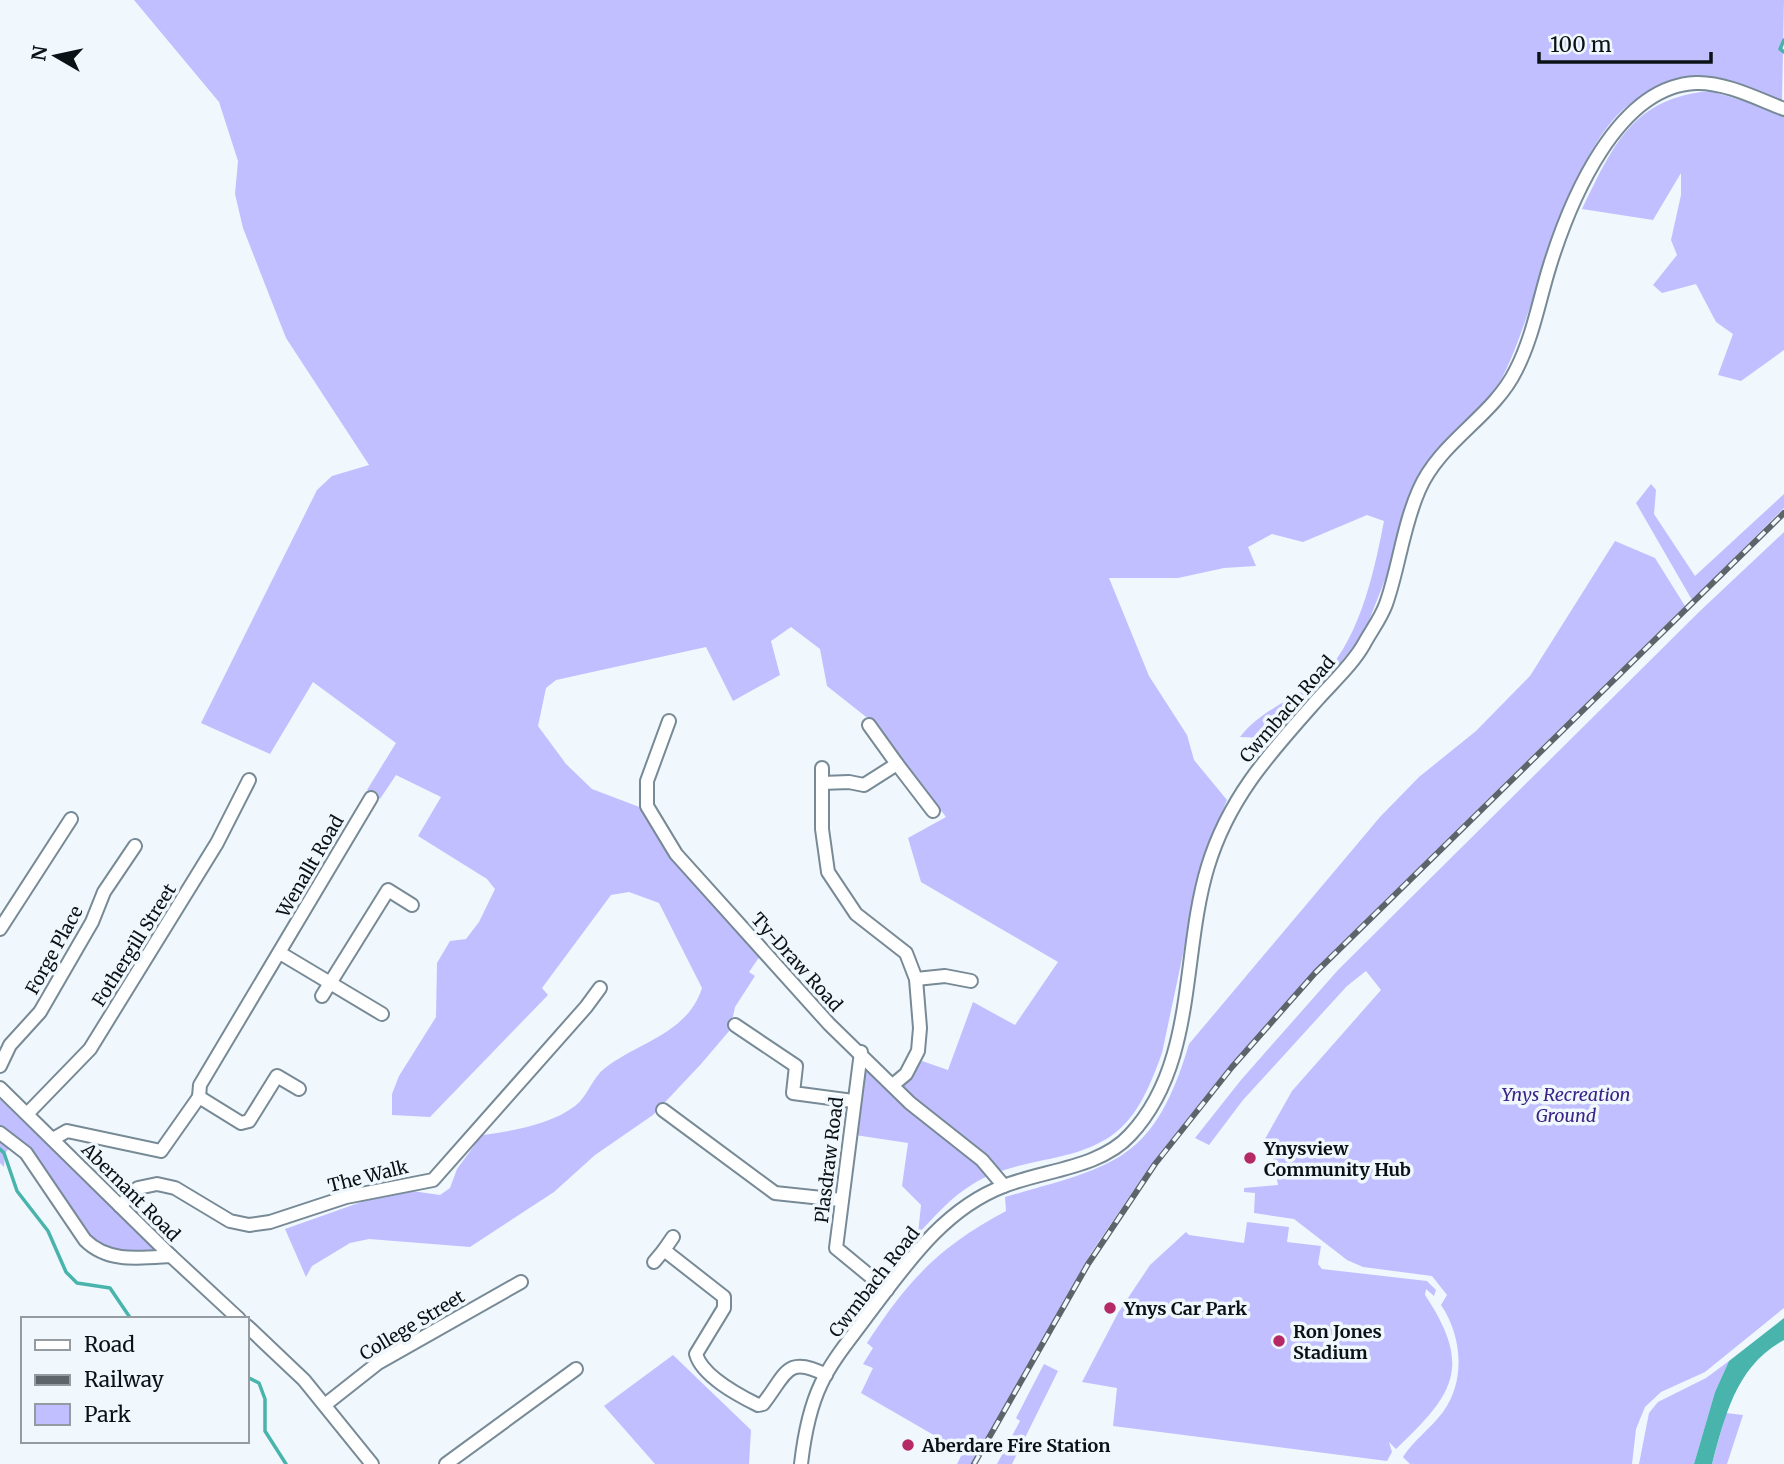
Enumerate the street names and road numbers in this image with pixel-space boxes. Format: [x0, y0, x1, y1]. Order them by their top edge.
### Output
street label: Cwmbach Road [1234, 651, 1340, 767]
street label: Wenallt Road [271, 811, 349, 922]
street label: Fothergill Street [87, 879, 181, 1011]
street label: Forge Place [20, 902, 88, 998]
street label: Ty-Draw Road [747, 908, 848, 1016]
street label: Plasdraw Road [810, 1095, 848, 1224]
street label: Abernant Road [76, 1137, 185, 1246]
street label: The Walk [325, 1155, 411, 1197]
street label: Cwmbach Road [824, 1222, 924, 1342]
street label: College Street [355, 1285, 469, 1365]

